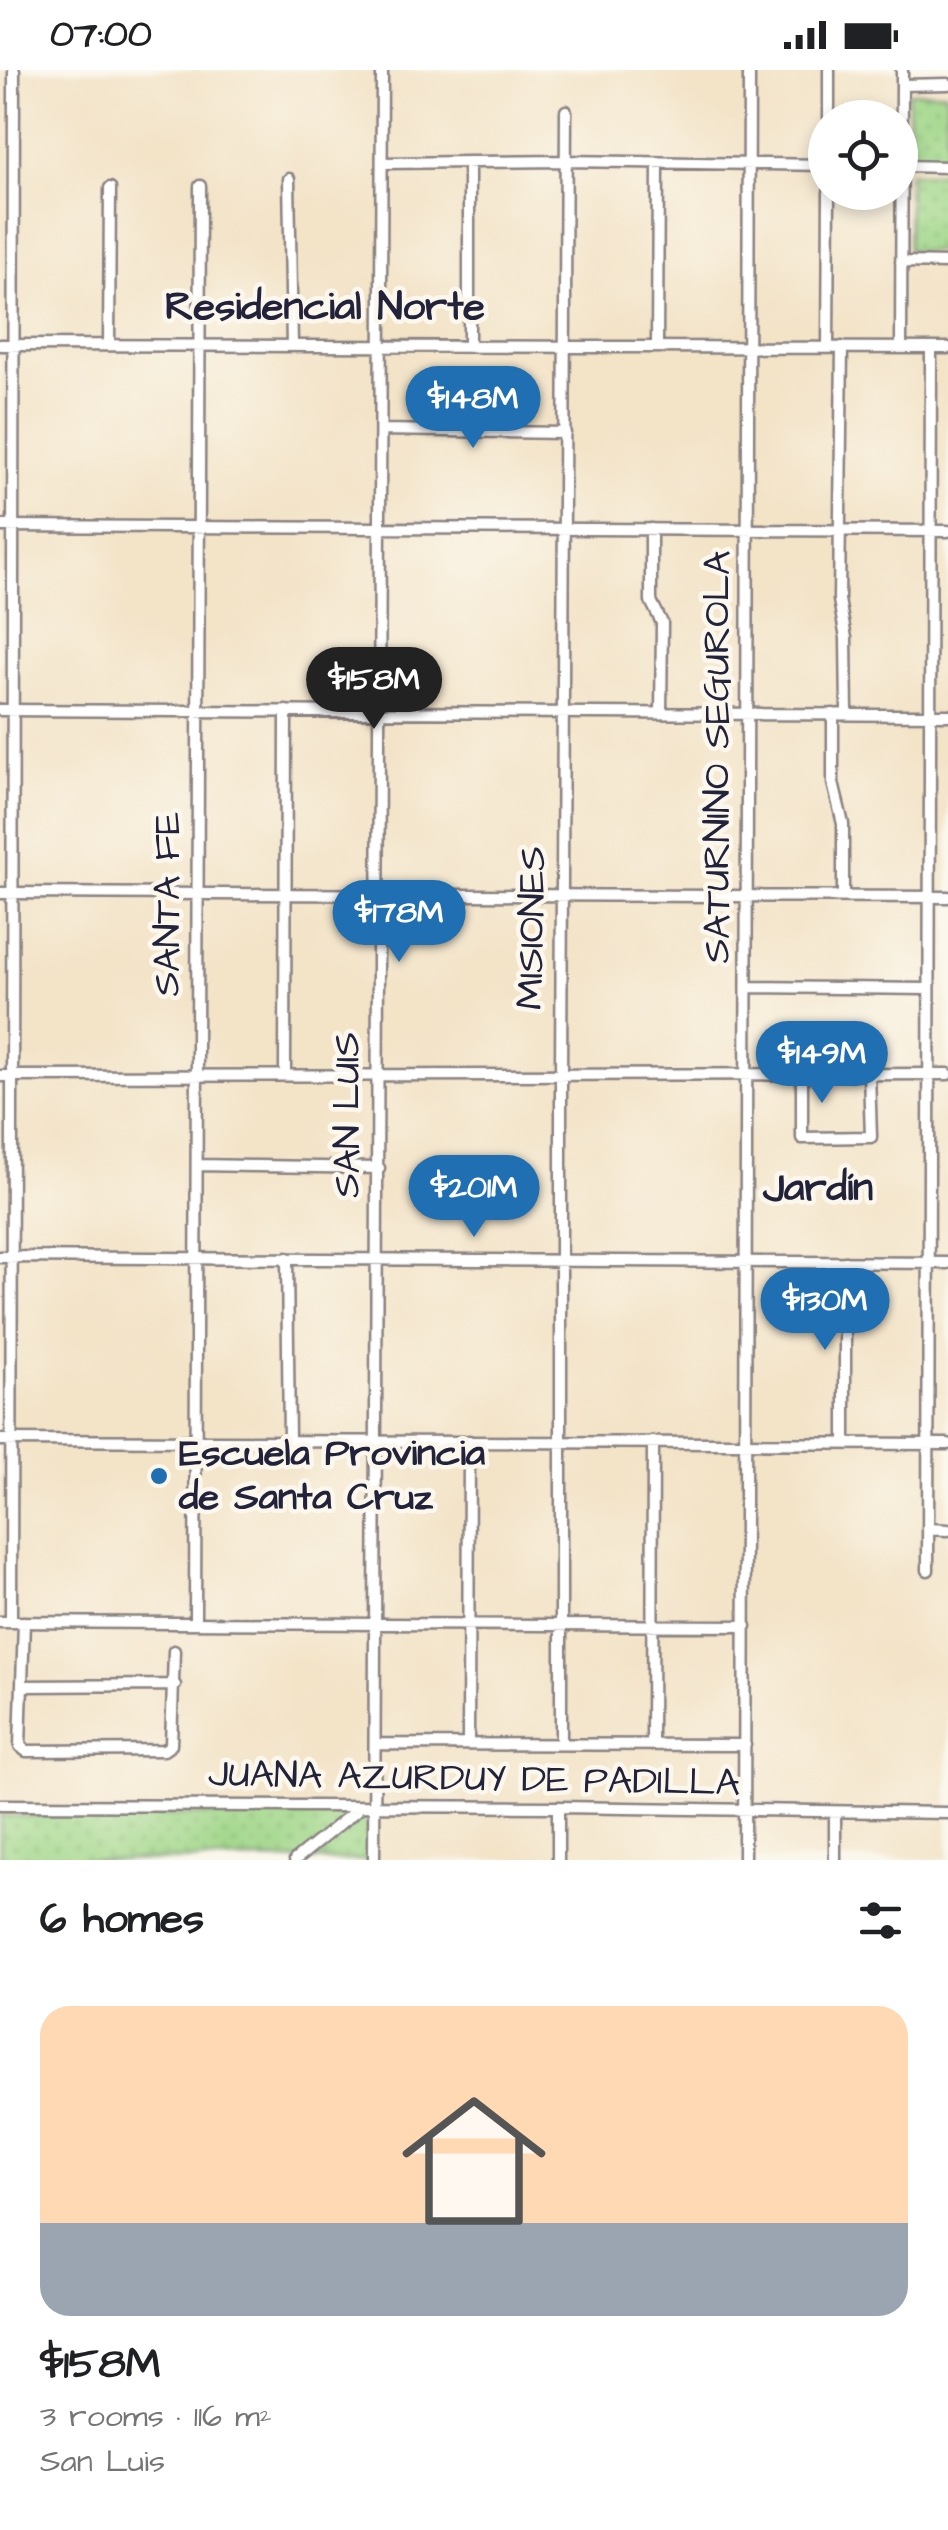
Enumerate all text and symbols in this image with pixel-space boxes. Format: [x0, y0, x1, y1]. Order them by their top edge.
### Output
text: 07:00 [50, 9, 152, 61]
map controls [808, 100, 918, 210]
button: locate [808, 100, 918, 210]
district label: Residencial Norte [165, 280, 485, 335]
pin: $148M [403, 366, 543, 451]
text: $148M [428, 376, 518, 421]
street label: SATURNINO SEGUROLA [692, 551, 744, 963]
pin: $158M [304, 647, 444, 732]
text: $158M [328, 657, 420, 702]
street label: SANTA FE [142, 812, 194, 996]
street label: MISIONES [505, 846, 559, 1010]
pin: $178M [329, 880, 469, 965]
text: $178M [355, 890, 443, 935]
pin: $149M [752, 1021, 892, 1106]
text: $149M [778, 1031, 866, 1076]
street label: SAN LUIS [322, 1032, 374, 1198]
pin: $201M [404, 1155, 544, 1240]
district label: Jardín [762, 1161, 873, 1216]
text: $201M [431, 1165, 517, 1210]
pin: $130M [755, 1268, 895, 1353]
text: $130M [783, 1278, 867, 1323]
place label: Escuela Provincia de Santa Cruz [178, 1428, 486, 1524]
marker: Escuela Provincia de Santa Cruz [148, 1465, 170, 1487]
street label: JUANA AZURDUY DE PADILLA [208, 1748, 740, 1810]
text: 6 homes [40, 1891, 204, 1949]
icon: filters [853, 1893, 908, 1948]
icon: home [384, 2071, 564, 2251]
text: $158M [40, 2336, 160, 2394]
text: 3 rooms · 116 m² [40, 2394, 272, 2439]
text: San Luis [40, 2439, 165, 2484]

